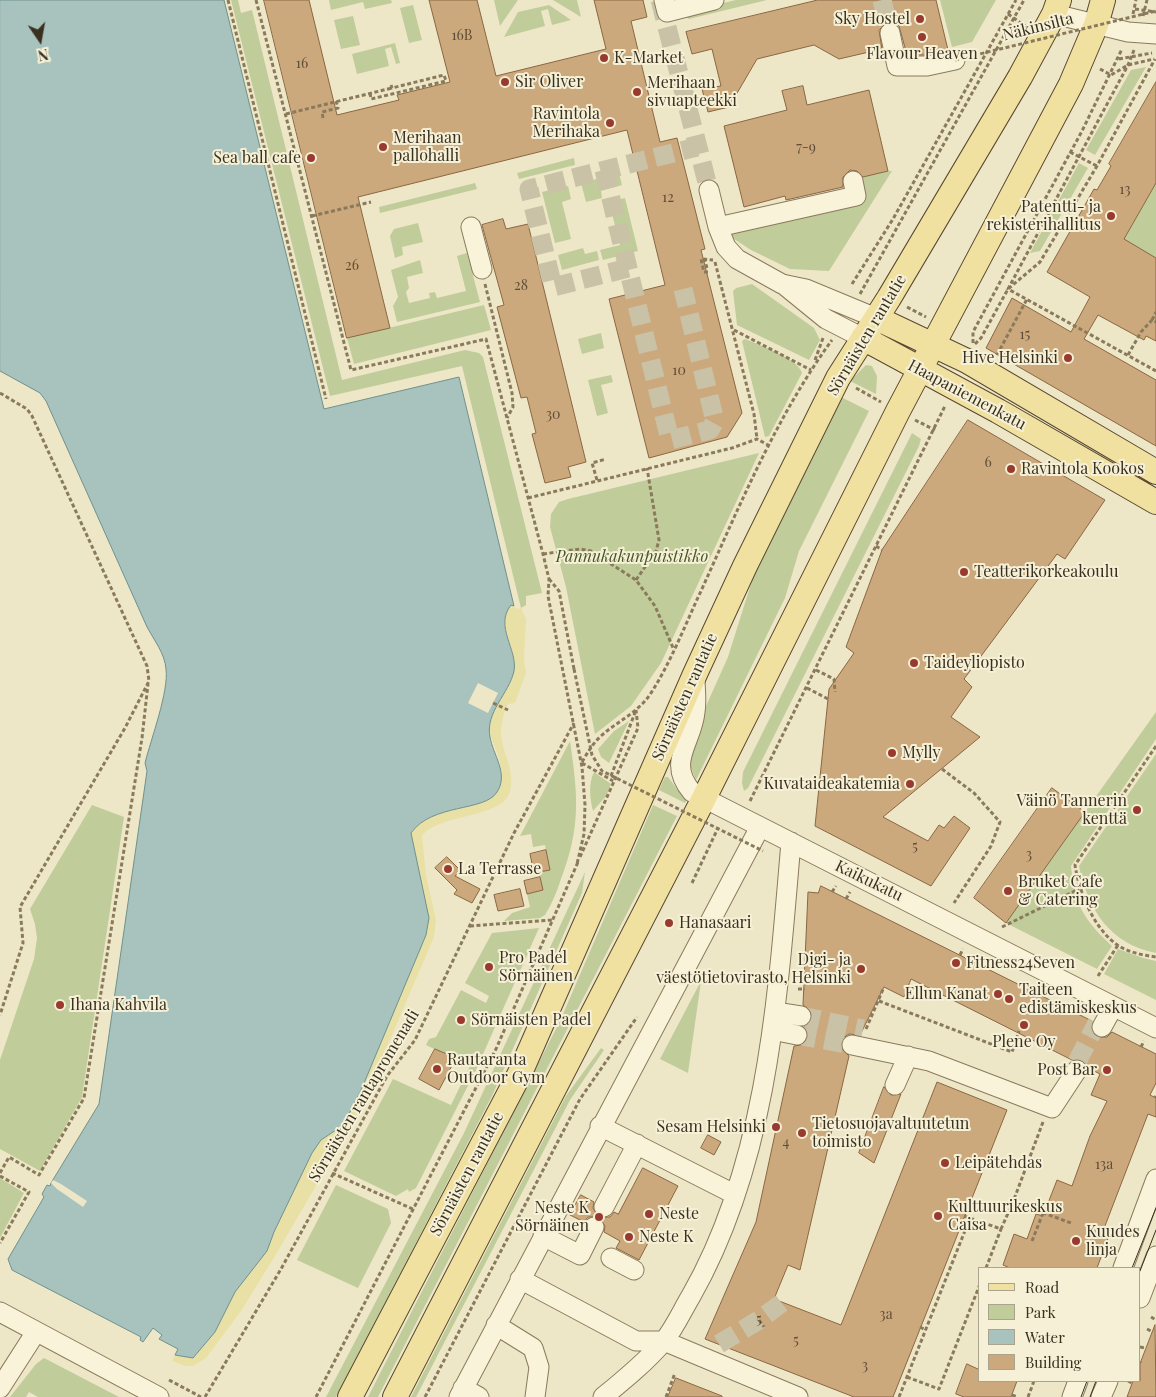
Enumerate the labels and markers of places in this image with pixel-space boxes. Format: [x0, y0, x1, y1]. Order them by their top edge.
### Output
place label: Sky Hostel [834, 9, 910, 29]
marker: Sky Hostel [914, 13, 926, 25]
marker: Flavour Heaven [916, 31, 928, 43]
place label: Flavour Heaven [866, 44, 978, 64]
place label: K-Market [614, 48, 683, 68]
marker: K-Market [598, 52, 610, 64]
place label: Sir Oliver [515, 72, 583, 92]
place label: Merihaan sivuapteekki [647, 73, 737, 111]
marker: Sir Oliver [499, 76, 511, 88]
marker: Merihaan sivuapteekki [631, 86, 643, 98]
place label: Ravintola Merihaka [532, 104, 600, 142]
marker: Ravintola Merihaka [604, 117, 616, 129]
place label: Merihaan pallohalli [393, 128, 461, 166]
marker: Merihaan pallohalli [377, 141, 389, 153]
place label: Sea ball cafe [213, 148, 301, 168]
marker: Sea ball cafe [305, 152, 317, 164]
place label: Patentti- ja rekisterihallitus [987, 197, 1101, 235]
marker: Patentti- ja rekisterihallitus [1105, 210, 1117, 222]
place label: Hive Helsinki [962, 348, 1058, 368]
marker: Hive Helsinki [1062, 352, 1074, 364]
place label: Ravintola Kookos [1021, 459, 1144, 479]
marker: Ravintola Kookos [1005, 463, 1017, 475]
place label: Teatterikorkeakoulu [974, 562, 1119, 582]
marker: Teatterikorkeakoulu [958, 566, 970, 578]
place label: Taideyliopisto [924, 653, 1025, 673]
marker: Taideyliopisto [908, 657, 920, 669]
place label: Mylly [902, 743, 941, 763]
marker: Mylly [886, 747, 898, 759]
place label: Kuvataideakatemia [764, 774, 900, 794]
marker: Kuvataideakatemia [904, 778, 916, 790]
place label: Väinö Tannerin kenttä [1016, 791, 1127, 829]
marker: Väinö Tannerin kenttä [1131, 804, 1143, 816]
place label: La Terrasse [458, 859, 541, 879]
marker: La Terrasse [442, 863, 454, 875]
place label: Bruket Cafe & Catering [1018, 872, 1103, 910]
marker: Bruket Cafe & Catering [1002, 885, 1014, 897]
place label: Hanasaari [679, 913, 751, 933]
marker: Hanasaari [663, 917, 675, 929]
place label: Pro Padel Sörnäinen [499, 948, 573, 986]
place label: Digi- ja väestötietovirasto, Helsinki [656, 950, 851, 988]
place label: Fitness24Seven [966, 953, 1075, 973]
marker: Fitness24Seven [950, 957, 962, 969]
marker: Pro Padel Sörnäinen [483, 961, 495, 973]
marker: Digi- ja väestötietovirasto, Helsinki [855, 963, 867, 975]
place label: Taiteen edistämiskeskus [1019, 980, 1137, 1018]
place label: Ellun Kanat [905, 984, 988, 1004]
marker: Ellun Kanat [992, 988, 1004, 1000]
marker: Taiteen edistämiskeskus [1003, 993, 1015, 1005]
place label: Ihana Kahvila [70, 995, 167, 1015]
marker: Ihana Kahvila [54, 999, 66, 1011]
place label: Sörnäisten Padel [471, 1010, 591, 1030]
marker: Sörnäisten Padel [455, 1014, 467, 1026]
marker: Plene Oy [1018, 1019, 1030, 1031]
place label: Plene Oy [992, 1032, 1056, 1052]
place label: Rautaranta Outdoor Gym [447, 1050, 545, 1088]
place label: Post Bar [1037, 1060, 1097, 1080]
marker: Rautaranta Outdoor Gym [431, 1063, 443, 1075]
marker: Post Bar [1101, 1064, 1113, 1076]
place label: Tietosuojavaltuutetun toimisto [812, 1114, 969, 1152]
place label: Sesam Helsinki [657, 1117, 766, 1137]
marker: Sesam Helsinki [770, 1121, 782, 1133]
marker: Tietosuojavaltuutetun toimisto [796, 1127, 808, 1139]
place label: Leipätehdas [955, 1153, 1042, 1173]
marker: Leipätehdas [939, 1157, 951, 1169]
place label: Kulttuurikeskus Caisa [948, 1197, 1062, 1235]
place label: Neste K Sörnäinen [515, 1198, 589, 1236]
place label: Neste [659, 1204, 699, 1224]
marker: Neste [643, 1208, 655, 1220]
marker: Kulttuurikeskus Caisa [932, 1210, 944, 1222]
marker: Neste K Sörnäinen [593, 1211, 605, 1223]
place label: Kuudes linja [1086, 1222, 1140, 1260]
place label: Neste K [639, 1227, 693, 1247]
marker: Neste K [623, 1231, 635, 1243]
marker: Kuudes linja [1070, 1235, 1082, 1247]

